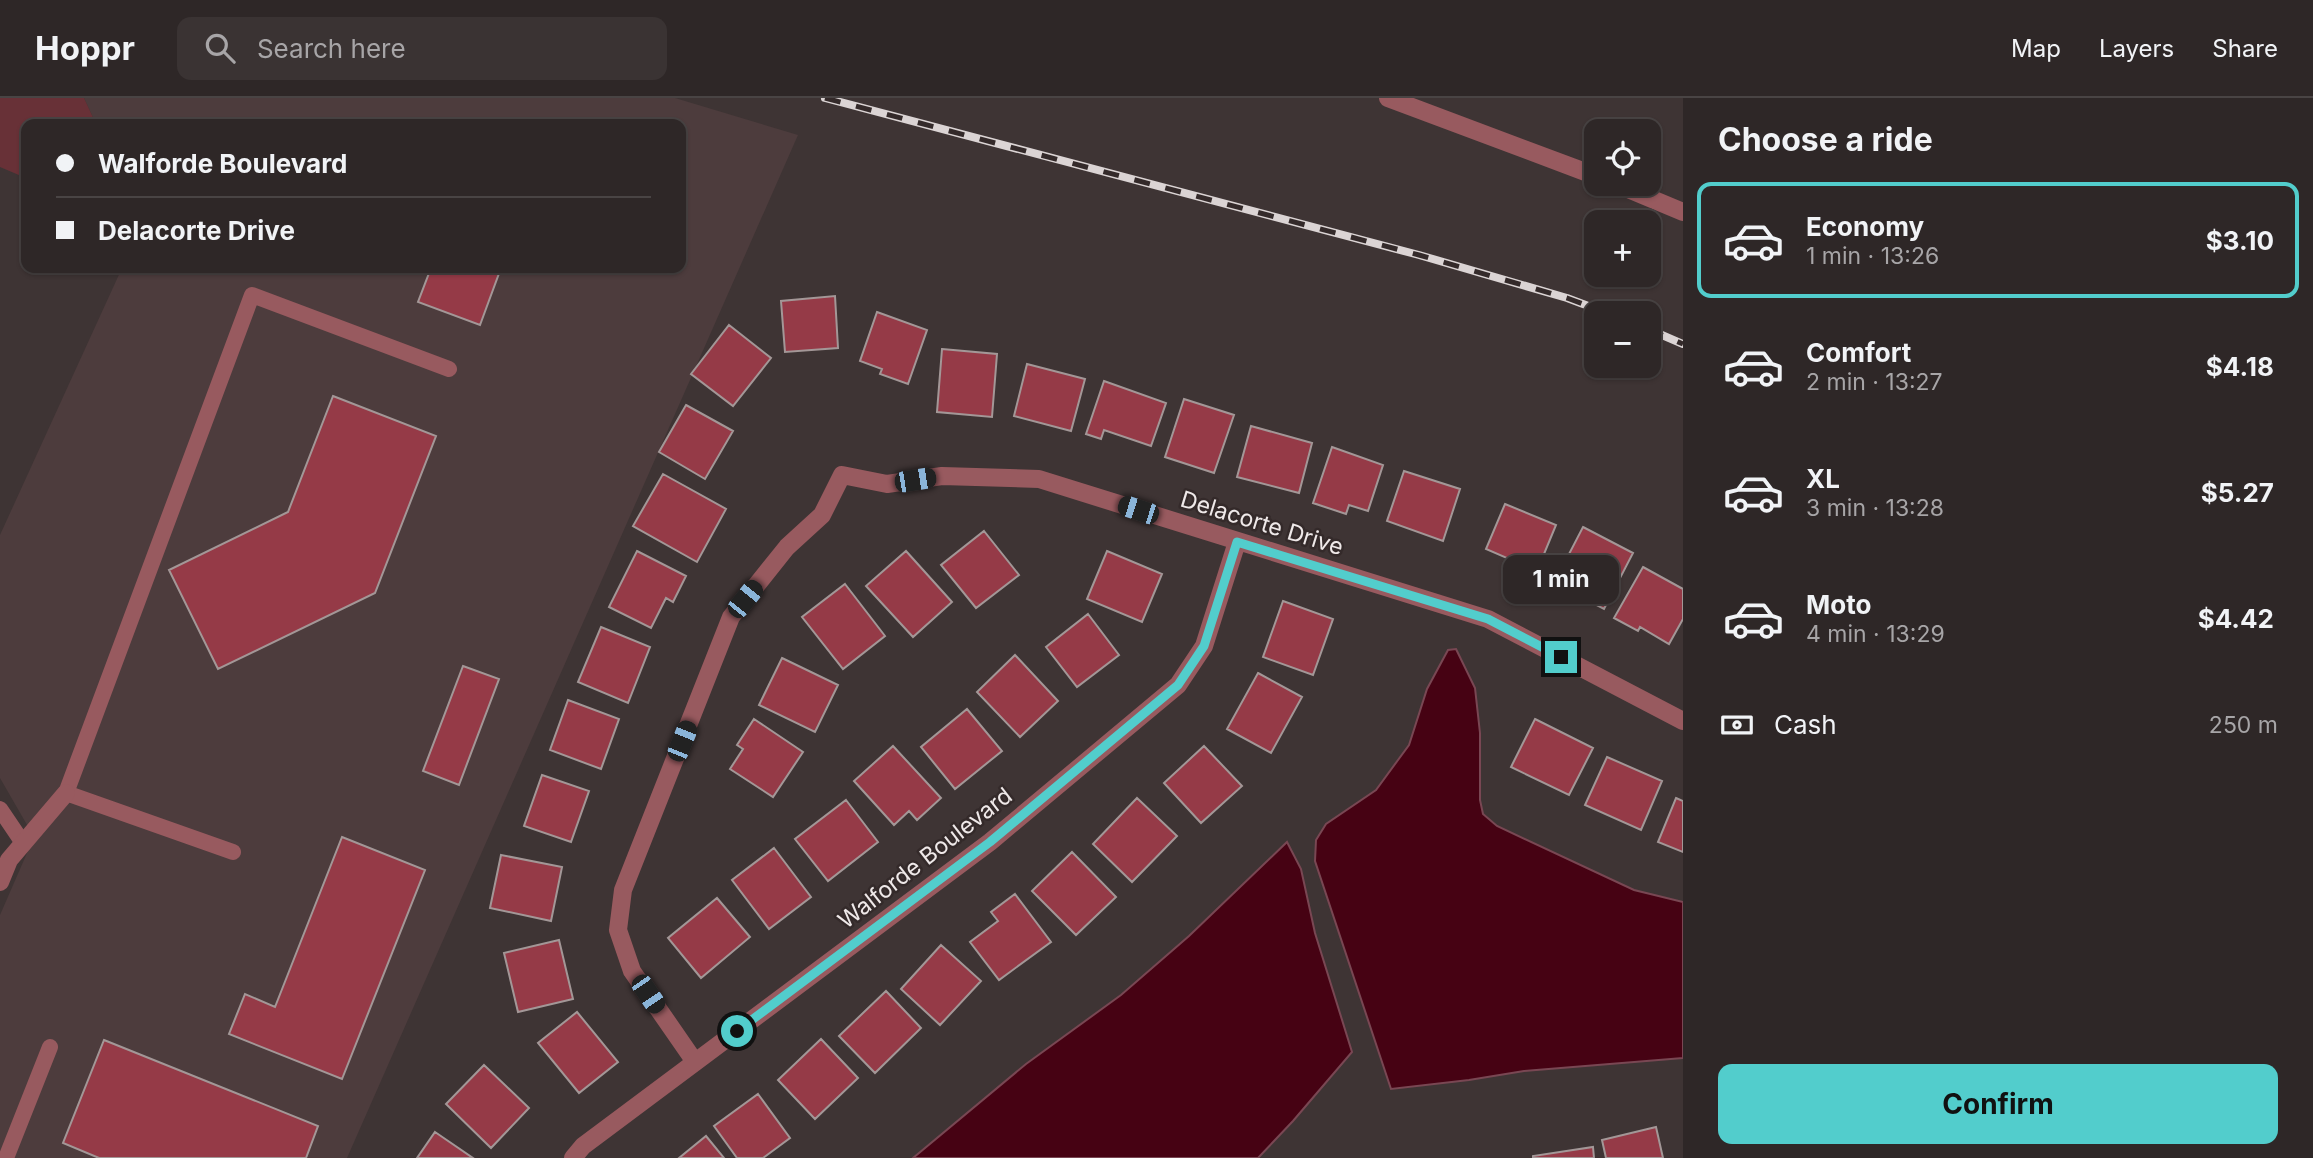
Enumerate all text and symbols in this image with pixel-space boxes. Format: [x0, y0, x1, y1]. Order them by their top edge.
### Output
search box [177, 17, 667, 80]
text: Hoppr [35, 28, 135, 68]
icon: search [201, 29, 239, 67]
text: Search here [257, 33, 406, 64]
text: Map [2011, 34, 2061, 63]
text: Layers [2099, 34, 2174, 63]
text: Share [2212, 34, 2278, 63]
map controls [1584, 119, 1661, 378]
button: locate [1584, 119, 1661, 196]
text: Choose a ride [1718, 120, 1933, 159]
text: Walforde Boulevard [98, 148, 348, 179]
icon: car [1722, 209, 1785, 272]
button: + [1584, 210, 1661, 287]
text: Economy [1806, 211, 1924, 242]
text: Delacorte Drive [98, 215, 295, 246]
text: $3.10 [2206, 225, 2274, 256]
text: 1 min · 13:26 [1806, 242, 1939, 270]
button: − [1584, 301, 1661, 378]
icon: car [1722, 335, 1785, 398]
text: Comfort [1806, 337, 1911, 368]
text: $4.18 [2206, 351, 2274, 382]
text: 2 min · 13:27 [1806, 368, 1943, 396]
icon: car [1722, 461, 1785, 524]
text: XL [1806, 463, 1840, 494]
car [893, 466, 938, 494]
text: $5.27 [2201, 477, 2274, 508]
street label: Delacorte Drive [1177, 485, 1347, 561]
car [1115, 494, 1162, 526]
text: 3 min · 13:28 [1806, 494, 1944, 522]
callout: 1 min [1503, 556, 1619, 604]
text: 1 min [1533, 565, 1589, 593]
car [724, 576, 767, 622]
icon: car [1722, 587, 1785, 650]
text: Moto [1806, 589, 1871, 620]
text: $4.42 [2198, 603, 2274, 634]
text: 4 min · 13:29 [1806, 620, 1945, 648]
route end [1545, 641, 1577, 673]
icon: cash [1718, 706, 1756, 744]
text: Cash [1774, 709, 1837, 740]
text: 250 m [2209, 711, 2278, 739]
car [665, 718, 700, 764]
street label: Walforde Boulevard [832, 781, 1018, 935]
car [628, 971, 669, 1017]
route start [721, 1015, 753, 1047]
button: Confirm [1718, 1064, 2278, 1144]

